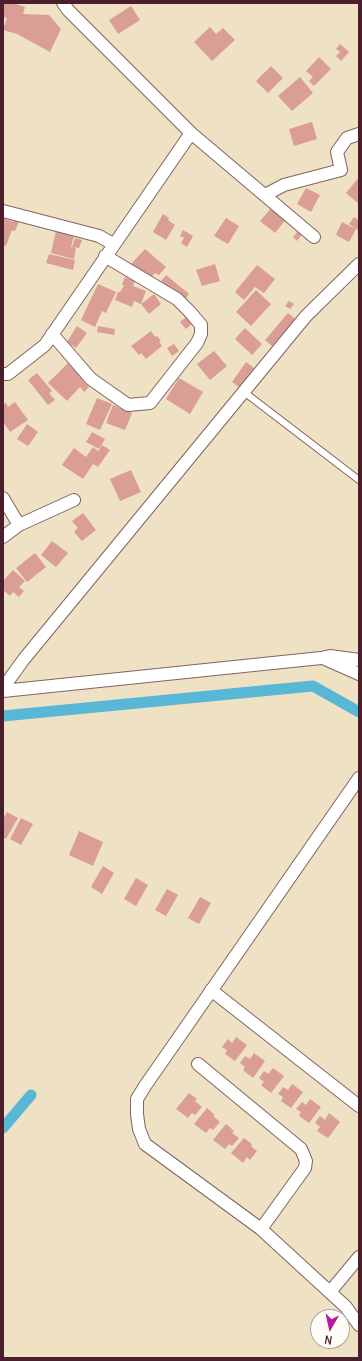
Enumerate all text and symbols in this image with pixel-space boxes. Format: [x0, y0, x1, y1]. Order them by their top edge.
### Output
north arrow [310, 1309, 350, 1349]
text: N [323, 1332, 333, 1347]

